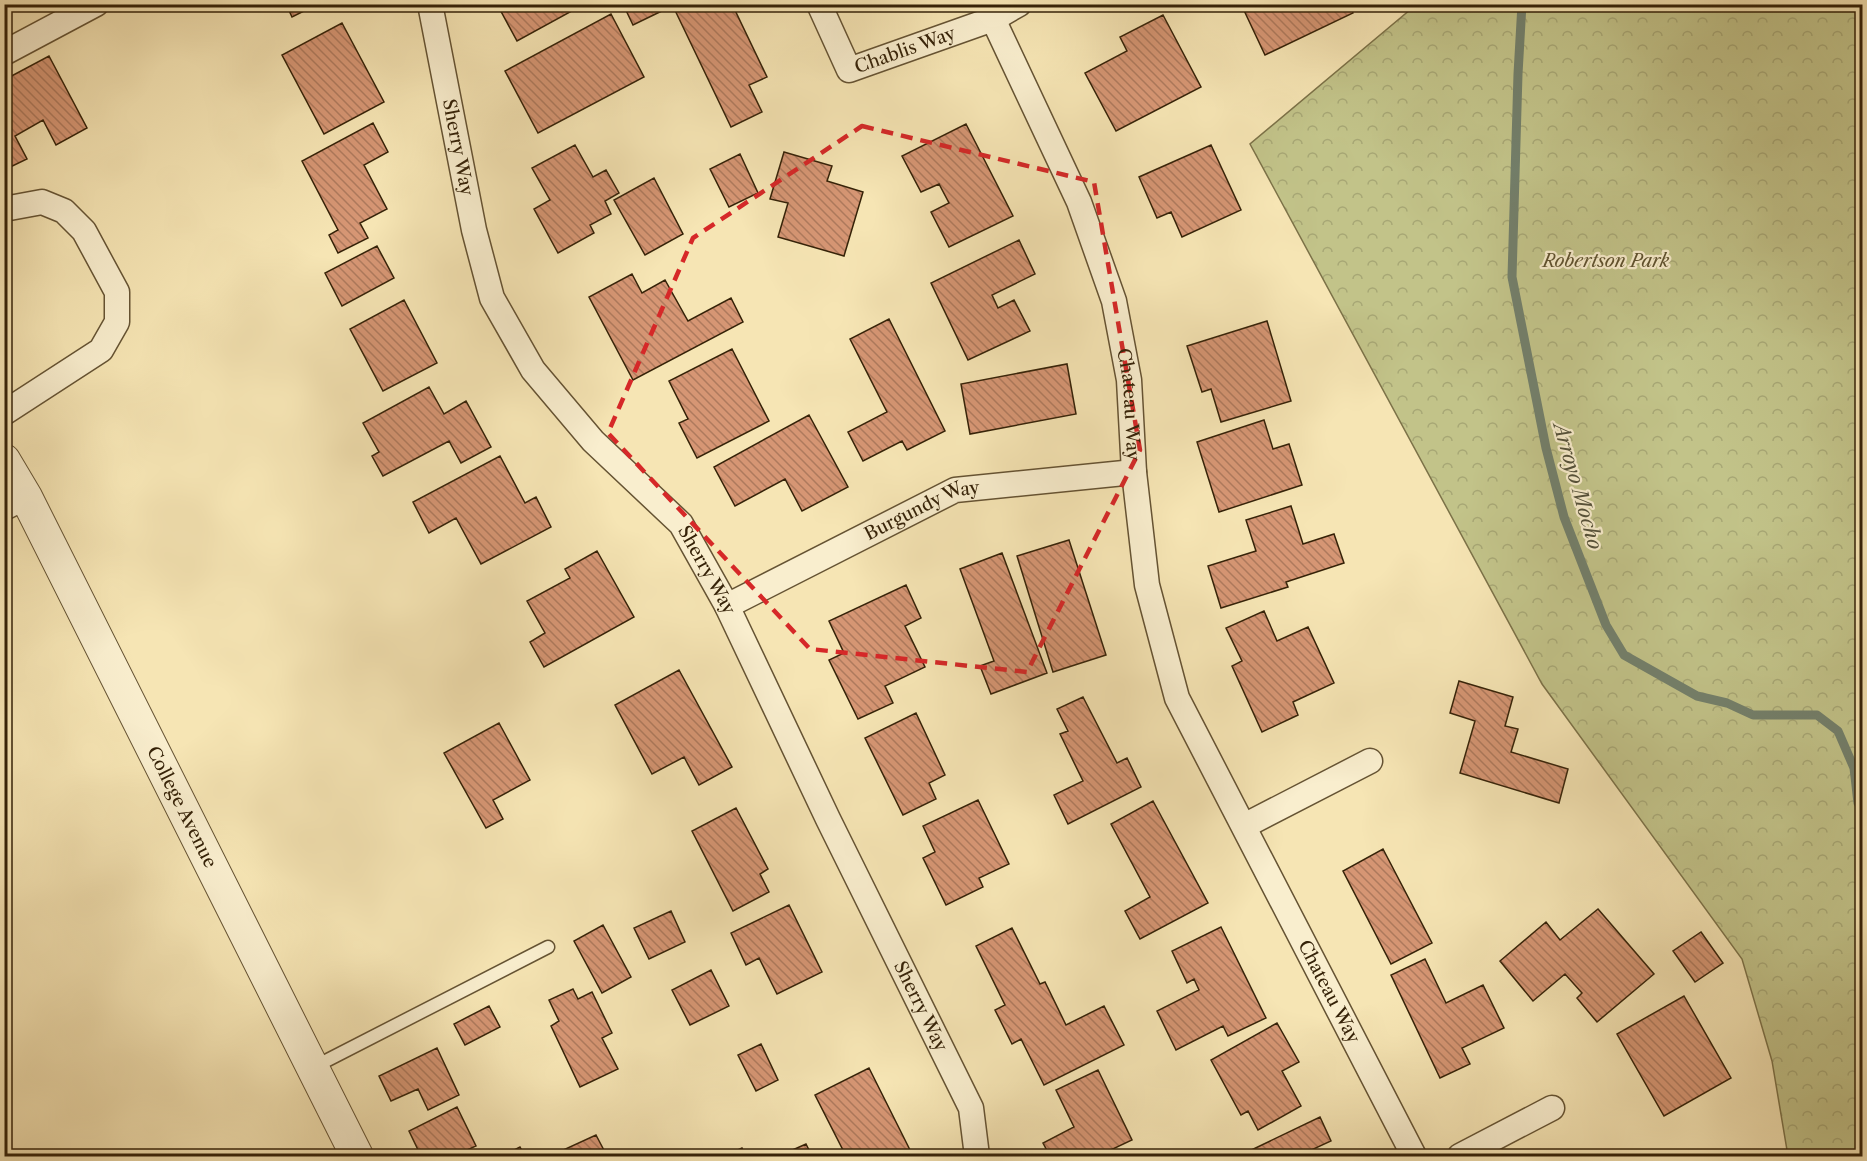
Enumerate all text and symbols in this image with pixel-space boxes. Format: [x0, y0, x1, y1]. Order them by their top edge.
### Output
street label: Chablis Way [852, 22, 959, 78]
street label: Sherry Way [438, 97, 478, 199]
park label: Robertson Park [1541, 250, 1670, 272]
street label: Chateau Way [1112, 346, 1144, 462]
water label: Arroyo Mocho [1548, 417, 1608, 552]
street label: Burgundy Way [861, 476, 981, 545]
street label: Sherry Way [673, 522, 741, 619]
street label: College Avenue [142, 743, 221, 872]
street label: Chateau Way [1293, 936, 1365, 1048]
street label: Sherry Way [889, 957, 953, 1056]

